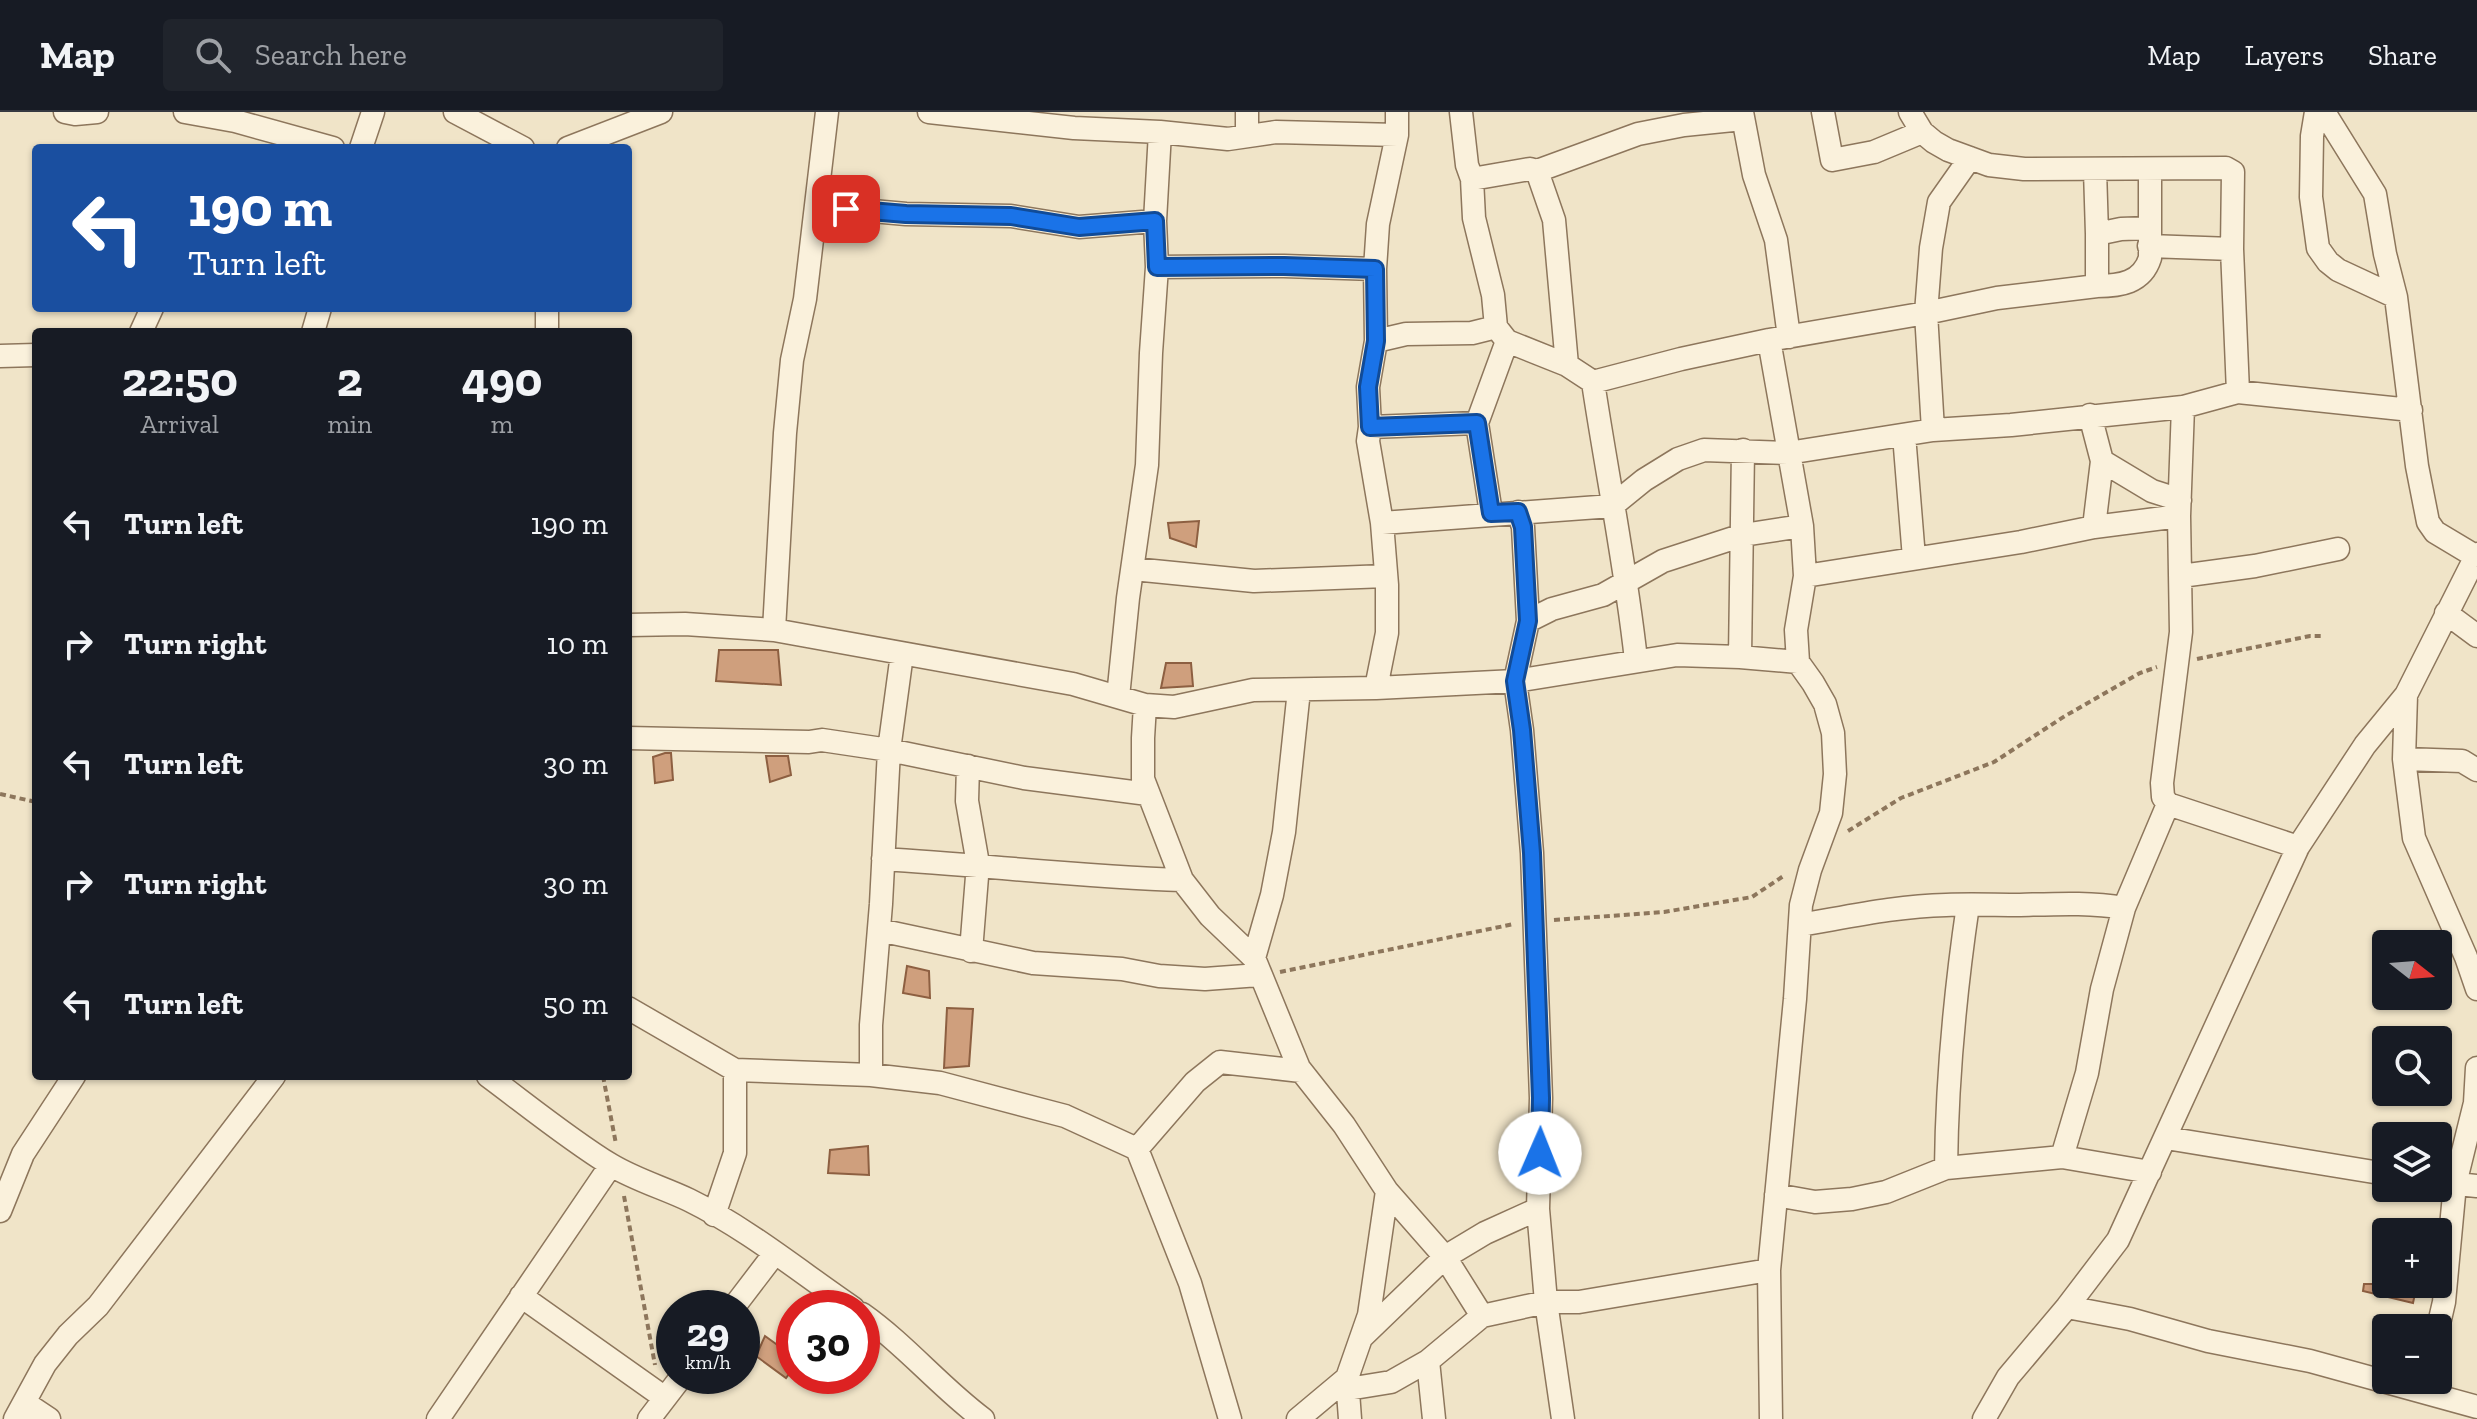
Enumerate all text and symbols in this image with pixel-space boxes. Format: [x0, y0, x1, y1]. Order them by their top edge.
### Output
search box [163, 19, 723, 91]
text: Map [40, 32, 115, 78]
icon: search [191, 33, 235, 77]
text: Search here [255, 37, 407, 73]
text: Map [2147, 39, 2201, 72]
text: Layers [2245, 39, 2324, 72]
text: Share [2368, 39, 2437, 72]
text: 190 m [188, 173, 332, 240]
pin [812, 175, 880, 243]
icon: left [56, 176, 160, 280]
icon: arrive [824, 187, 868, 231]
text: Turn left [188, 241, 326, 284]
text: 22:50 [122, 351, 238, 408]
text: 2 [337, 351, 363, 408]
text: 490 [462, 351, 542, 408]
text: Arrival [141, 408, 219, 440]
text: min [327, 408, 372, 440]
text: m [491, 408, 513, 440]
icon: left [56, 502, 100, 546]
text: Turn left [124, 506, 243, 542]
text: 190 m [531, 506, 608, 542]
icon: right [56, 622, 100, 666]
text: Turn right [124, 626, 266, 662]
text: 10 m [546, 626, 608, 662]
icon: left [56, 742, 100, 786]
text: Turn left [124, 746, 243, 782]
text: 30 m [543, 746, 608, 782]
icon: right [56, 862, 100, 906]
text: Turn right [124, 866, 266, 902]
text: 30 m [543, 866, 608, 902]
north arrow [2372, 930, 2452, 1010]
map controls [2372, 930, 2452, 1394]
icon: left [56, 982, 100, 1026]
text: Turn left [124, 986, 243, 1022]
text: 50 m [543, 986, 608, 1022]
button: search [2372, 1026, 2452, 1106]
position arrow [1498, 1111, 1582, 1195]
button: layers [2372, 1122, 2452, 1202]
button: + [2372, 1218, 2452, 1298]
speed limit sign: 30 [776, 1290, 880, 1394]
text: 29 [687, 1308, 729, 1356]
button: − [2372, 1314, 2452, 1394]
text: km/h [685, 1350, 731, 1374]

